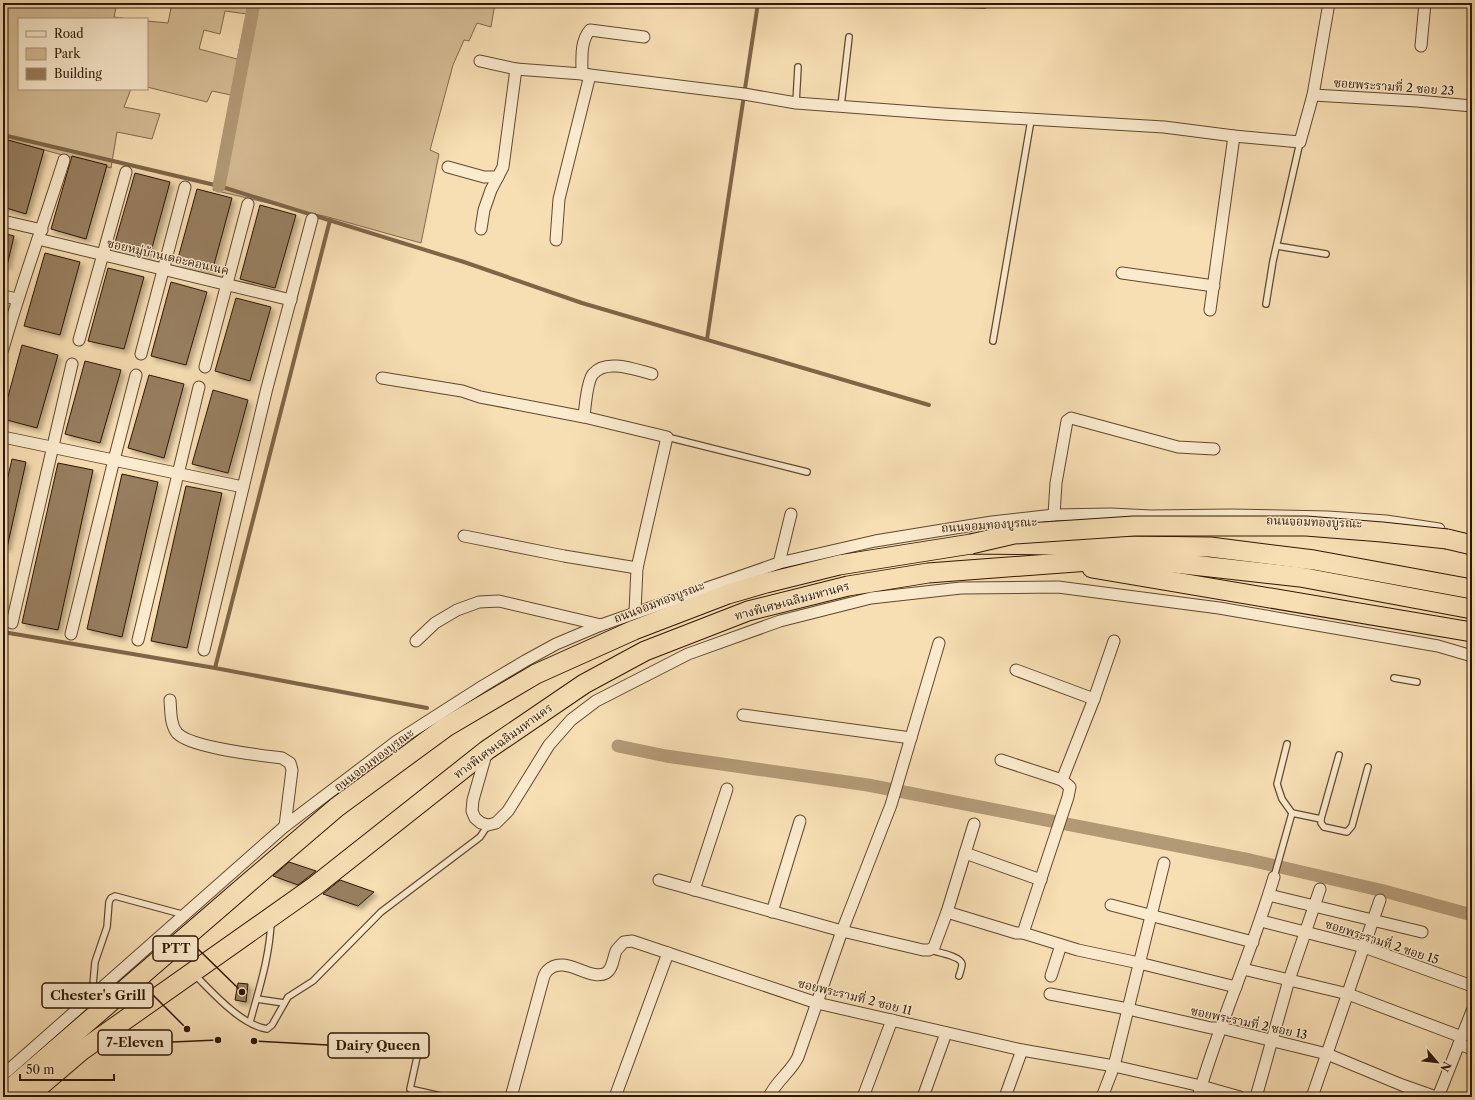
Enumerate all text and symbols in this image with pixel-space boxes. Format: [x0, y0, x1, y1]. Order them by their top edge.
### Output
legend [18, 18, 148, 90]
text: Road [54, 26, 84, 41]
text: Park [54, 46, 81, 61]
text: Building [54, 66, 102, 81]
street label: ซอยพระรามที่ 2 ซอย 23 [1333, 74, 1455, 98]
street label: ซอยหมู่บ้านเดอะคอนเนค [105, 235, 231, 279]
street label: ถนนจอมทองบูรณะ [1266, 512, 1362, 532]
street label: ถนนจอมทองบูรณะ [941, 514, 1038, 536]
street label: ถนนจอมทองบูรณะ [611, 577, 707, 627]
street label: ทางพิเศษเฉลิมมหานคร [733, 578, 851, 623]
street label: ทางพิเศษเฉลิมมหานคร [450, 700, 555, 781]
street label: ถนนจอมทองบูรณะ [331, 725, 417, 795]
street label: ซอยพระรามที่ 2 ซอย 15 [1323, 915, 1441, 967]
callout: PTT [153, 936, 198, 961]
text: PTT [162, 940, 190, 956]
street label: ซอยพระรามที่ 2 ซอย 11 [796, 974, 914, 1018]
callout: Chester's Grill [42, 983, 153, 1008]
text: Chester's Grill [50, 987, 146, 1003]
street label: ซอยพระรามที่ 2 ซอย 13 [1189, 1002, 1309, 1042]
callout: 7-Eleven [98, 1030, 172, 1055]
callout: Dairy Queen [328, 1033, 429, 1058]
text: 7-Eleven [106, 1034, 164, 1050]
text: Dairy Queen [336, 1037, 420, 1053]
north arrow [1417, 1042, 1457, 1082]
scale bar [20, 1056, 114, 1082]
text: N [1437, 1059, 1454, 1075]
text: 50 m [26, 1062, 55, 1077]

